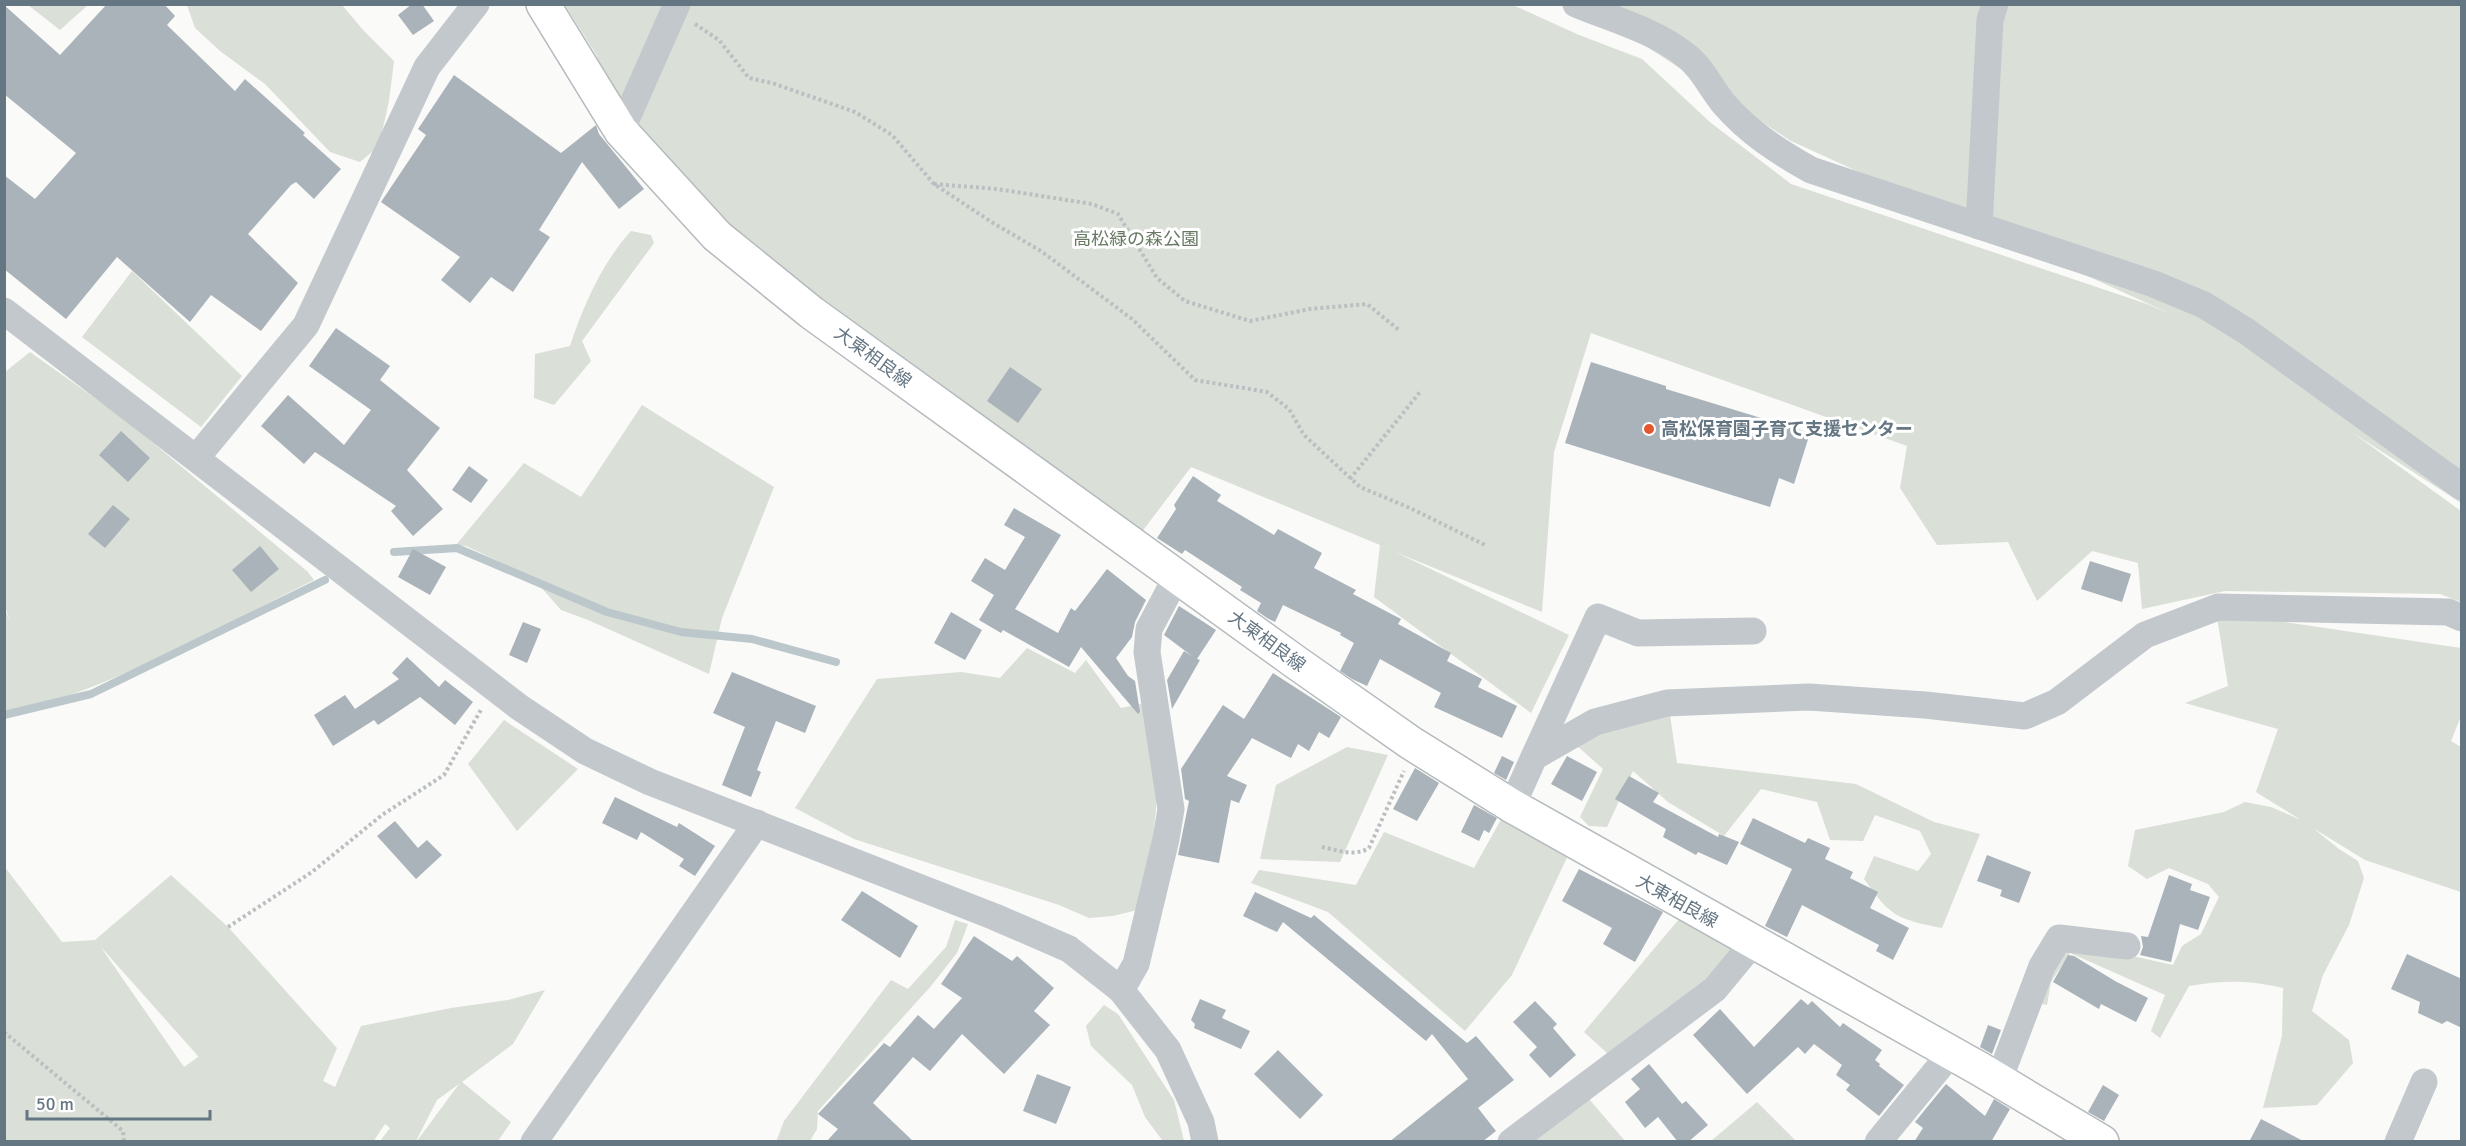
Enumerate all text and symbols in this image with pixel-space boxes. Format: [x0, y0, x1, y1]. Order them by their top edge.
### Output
park label: 高松緑の森公園 [1073, 228, 1199, 250]
street label: 大東相良線 [830, 322, 916, 392]
place label: 高松保育園子育て支援センター [1661, 418, 1913, 440]
marker: 高松保育園子育て支援センター [1642, 422, 1656, 436]
street label: 大東相良線 [1224, 606, 1310, 676]
street label: 大東相良線 [1632, 870, 1722, 932]
scale bar [27, 1083, 210, 1121]
text: 50 m [36, 1093, 74, 1115]

